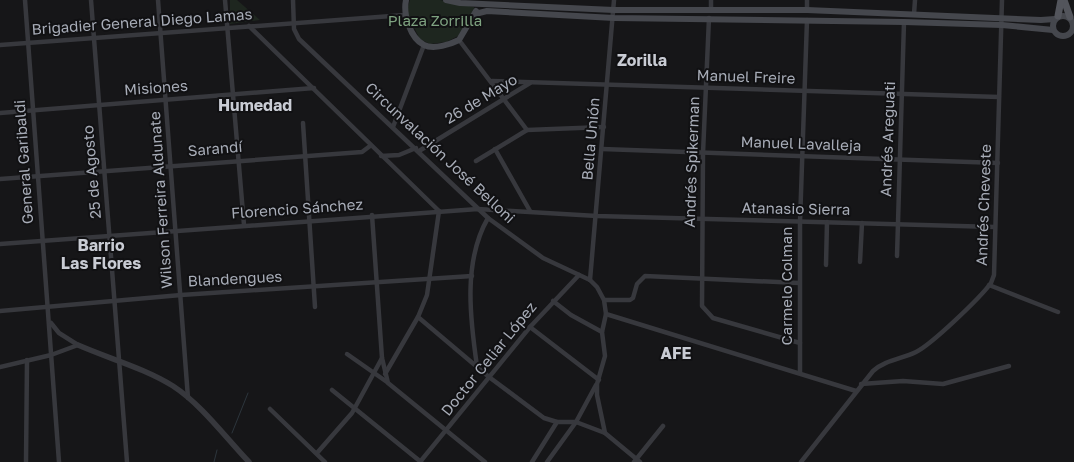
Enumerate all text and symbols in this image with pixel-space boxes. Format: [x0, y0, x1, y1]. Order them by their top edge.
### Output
street label: Brigadier General Diego Lamas [31, 4, 253, 38]
park label: Plaza Zorrilla [388, 11, 482, 29]
district label: Zorilla [617, 50, 667, 70]
street label: Manuel Freire [696, 65, 796, 87]
street label: 26 de Mayo [441, 69, 520, 127]
street label: Misiones [123, 76, 188, 98]
street label: Circunvalación José Belloni [362, 78, 519, 226]
street label: Andrés Areguati [876, 81, 898, 197]
district label: Humedad [218, 95, 292, 115]
street label: Andrés Spikerman [680, 96, 702, 228]
street label: Bella Unión [577, 97, 603, 181]
street label: General Garibaldi [10, 99, 36, 225]
street label: Wilson Ferreira Aldunate [145, 110, 175, 289]
street label: 25 de Agosto [78, 125, 104, 220]
street label: Manuel Lavalleja [740, 132, 862, 154]
street label: Sarandí [187, 137, 244, 159]
street label: Andrés Cheveste [972, 143, 994, 266]
street label: Florencio Sánchez [230, 194, 364, 222]
street label: Atanasio Sierra [742, 198, 851, 218]
street label: Carmelo Colman [777, 227, 795, 345]
district label: Barrio Las Flores [61, 235, 141, 273]
street label: Blandengues [187, 267, 283, 289]
street label: Doctor Celiar López [437, 298, 540, 419]
district label: AFE [661, 343, 691, 363]

